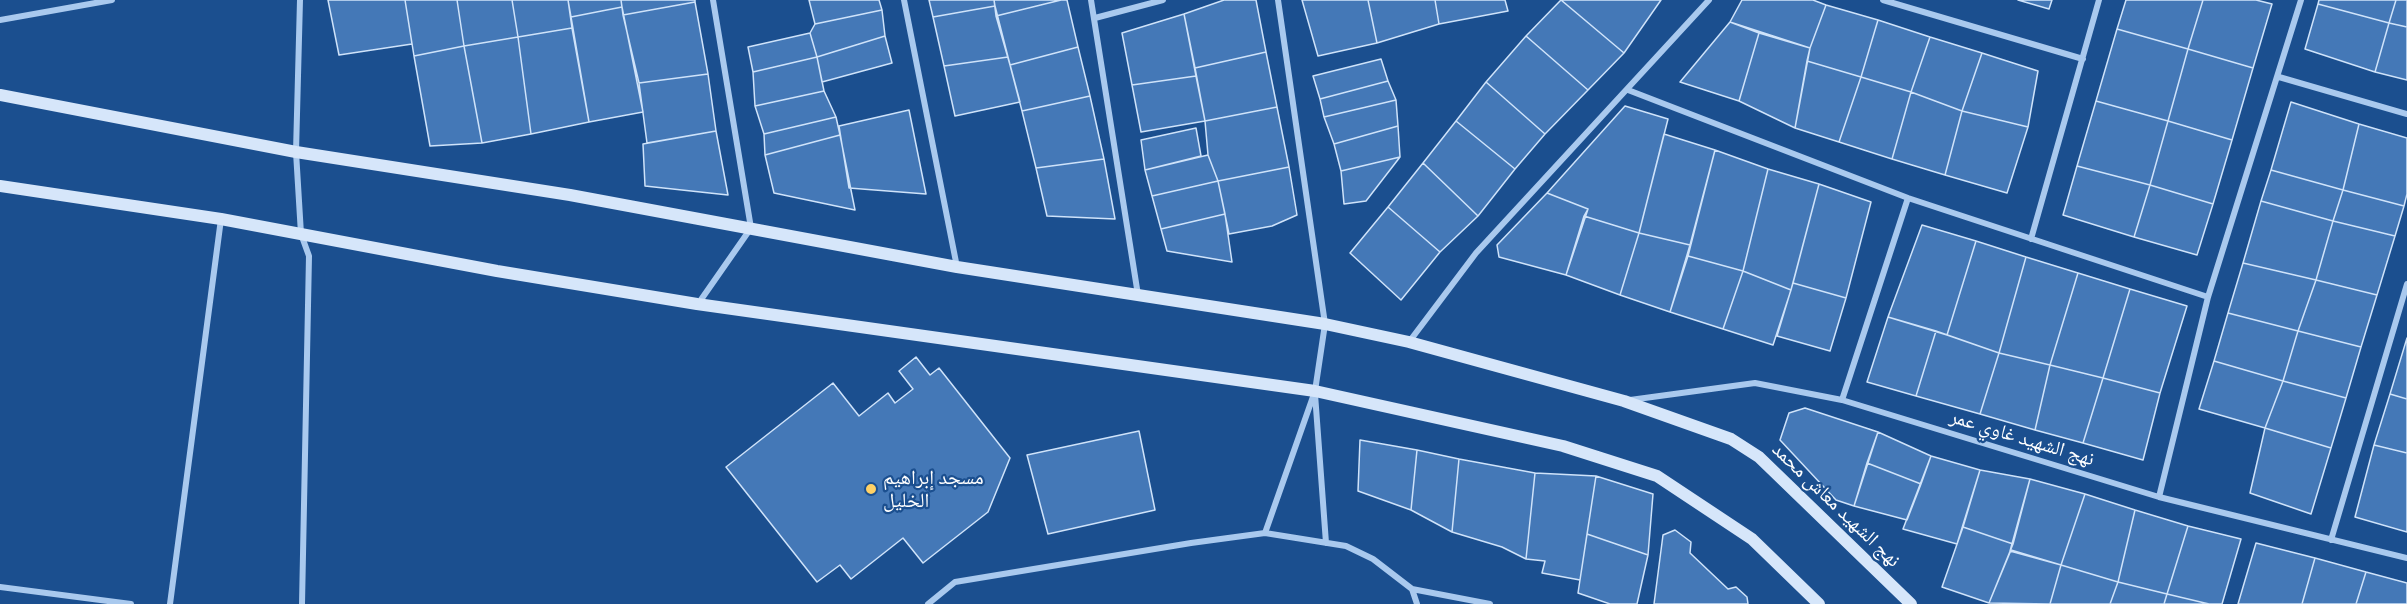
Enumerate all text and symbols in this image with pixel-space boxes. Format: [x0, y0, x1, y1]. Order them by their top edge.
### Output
street label: نهج الشهيد غاوي عمر [1947, 405, 2097, 471]
street label: نهج الشهيد معاش محمد [1767, 438, 1905, 572]
place label: مسجد إبراهيم الخليل [883, 466, 984, 513]
marker: مسجد إبراهيم الخليل [864, 482, 878, 496]

